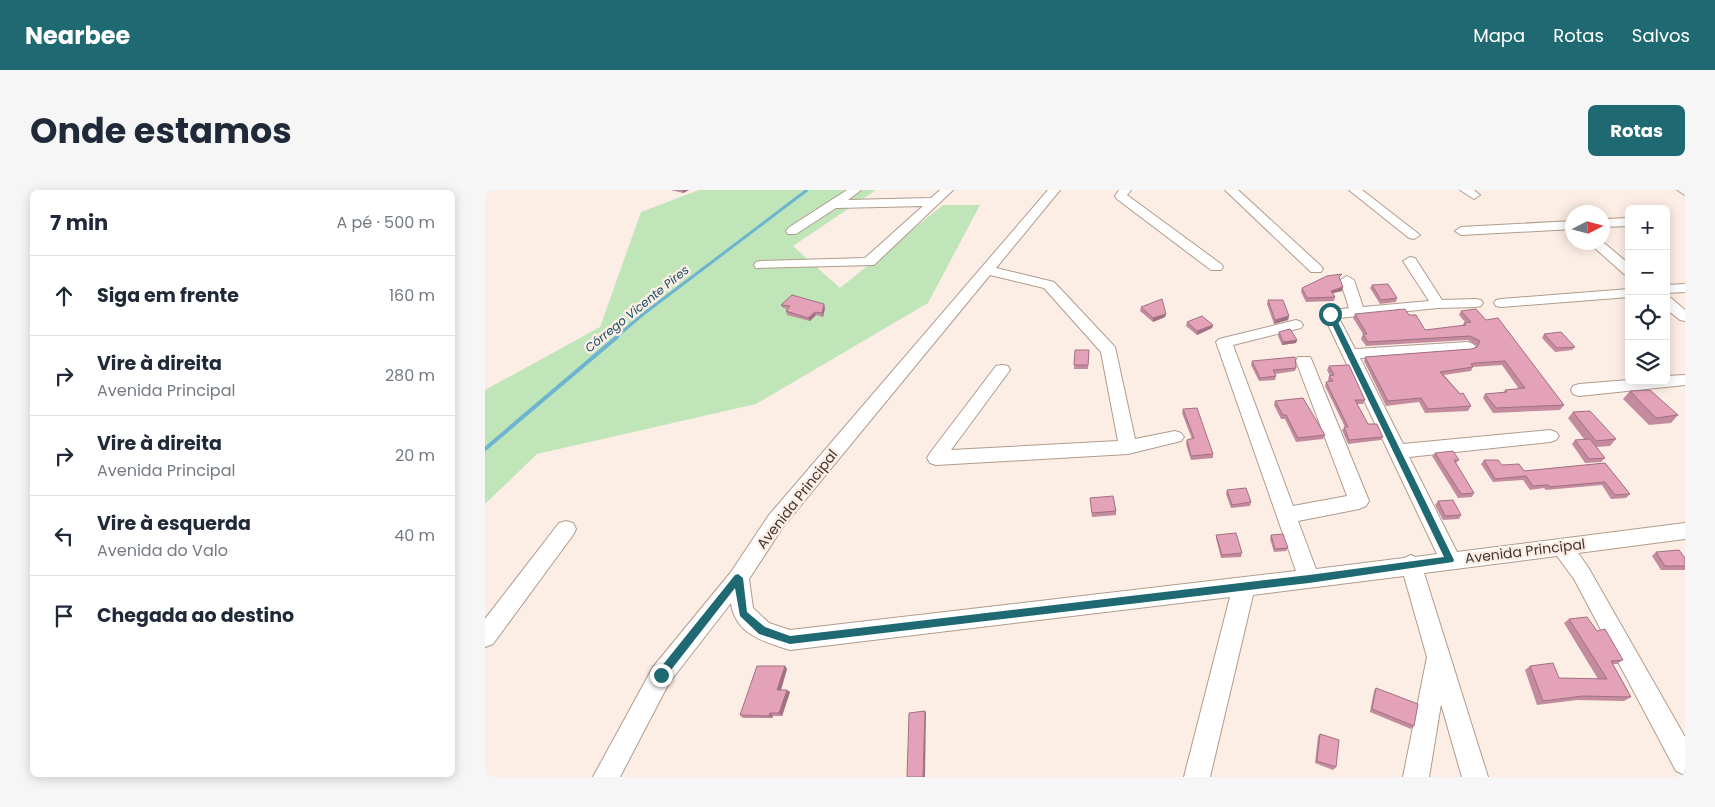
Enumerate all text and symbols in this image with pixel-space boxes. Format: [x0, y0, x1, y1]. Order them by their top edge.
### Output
text: Nearbee [25, 19, 130, 52]
text: Mapa [1473, 23, 1525, 48]
text: Rotas [1553, 23, 1604, 48]
text: Salvos [1632, 23, 1690, 48]
button: Rotas [1588, 105, 1685, 156]
text: Onde estamos [30, 106, 292, 155]
north arrow [1565, 205, 1610, 250]
map controls [1625, 205, 1670, 385]
button: + [1625, 205, 1670, 250]
text: 7 min [50, 208, 108, 237]
text: A pé · 500 m [336, 211, 435, 234]
button: − [1625, 250, 1670, 295]
water label: Córrego Vicente Pires [581, 261, 692, 356]
icon: ahead [50, 282, 78, 310]
text: Siga em frente [97, 282, 239, 309]
text: 160 m [389, 284, 435, 307]
button: locate [1625, 295, 1670, 340]
route start [1319, 303, 1342, 326]
button: layers [1625, 340, 1670, 385]
text: Vire à direita [97, 350, 222, 377]
icon: right [50, 362, 78, 390]
text: 280 m [385, 364, 435, 387]
text: Avenida Principal [97, 379, 235, 402]
text: Vire à direita [97, 430, 222, 457]
icon: right [50, 442, 78, 470]
text: 20 m [395, 444, 435, 467]
street label: Avenida Principal [752, 445, 842, 553]
text: Avenida Principal [97, 459, 235, 482]
text: Vire à esquerda [97, 510, 251, 537]
icon: left [50, 522, 78, 550]
text: 40 m [394, 524, 435, 547]
street label: Avenida Principal [1464, 534, 1586, 568]
text: Avenida do Valo [97, 539, 228, 562]
icon: arrive [50, 602, 78, 630]
text: Chegada ao destino [97, 602, 294, 629]
route end [650, 664, 673, 687]

